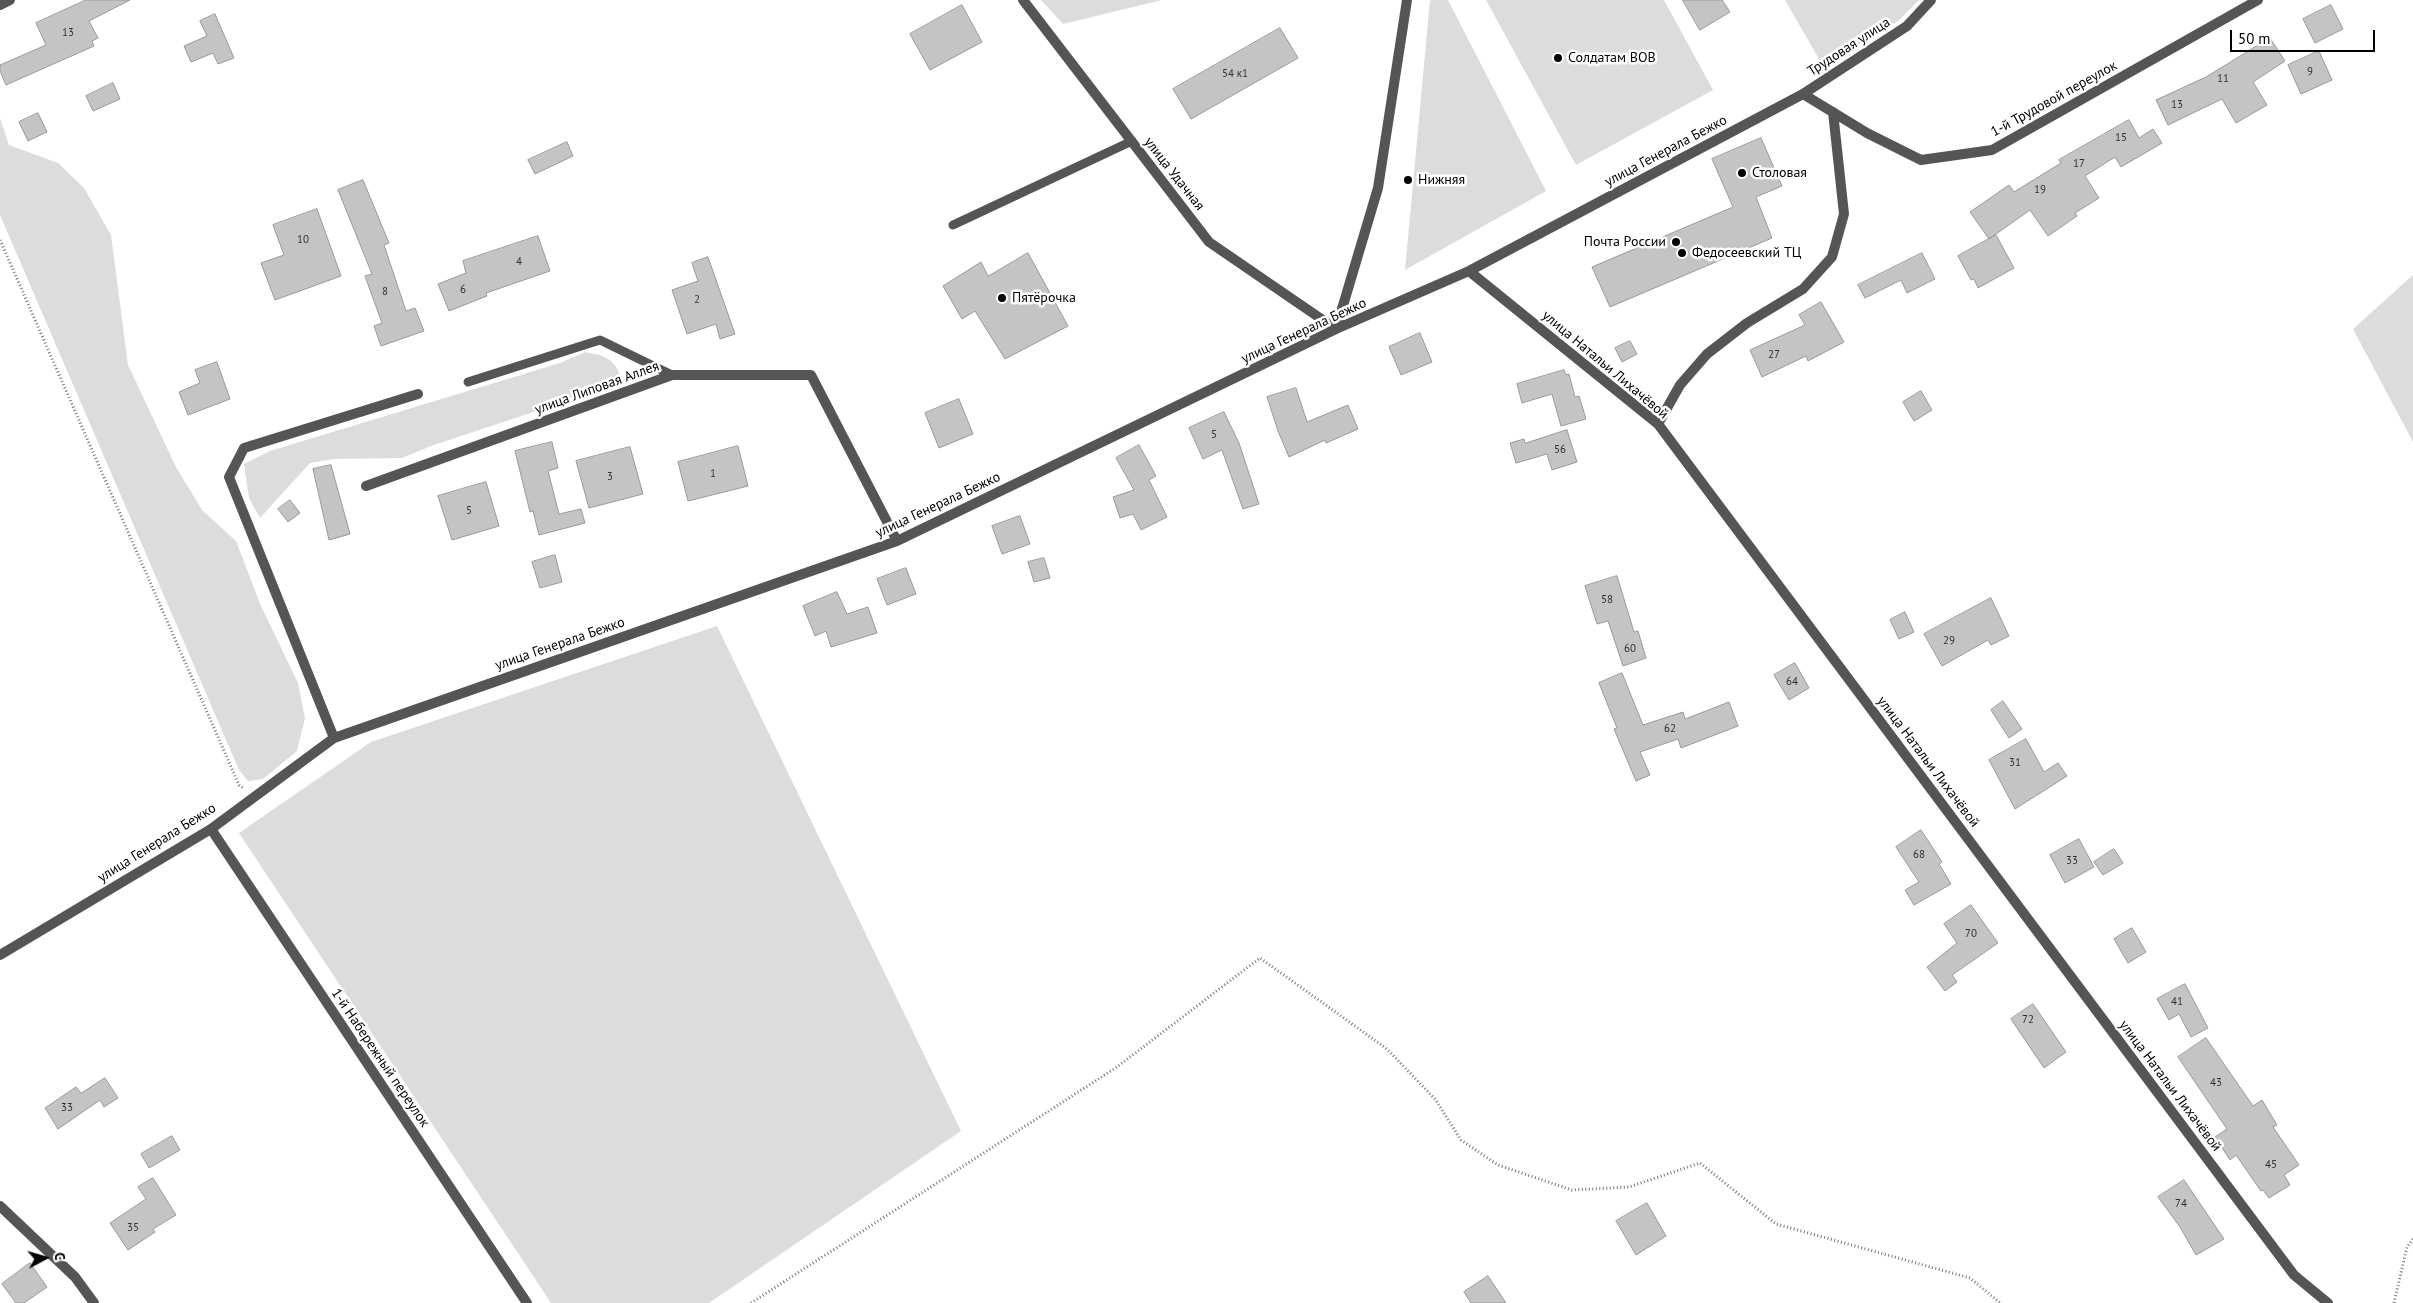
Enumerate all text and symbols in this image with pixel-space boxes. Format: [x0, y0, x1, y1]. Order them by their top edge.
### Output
street label: Трудовая улица [1805, 14, 1893, 80]
scale bar [2233, 20, 2378, 52]
house number: 13 [62, 26, 74, 40]
text: 50 m [2238, 29, 2271, 48]
place label: Солдатам ВОВ [1568, 50, 1656, 66]
marker: Солдатам ВОВ [1552, 52, 1564, 64]
street label: 1-й Трудовой переулок [1988, 57, 2120, 141]
house number: 9 [2307, 65, 2313, 79]
house number: 54 к1 [1222, 67, 1248, 81]
house number: 11 [2217, 72, 2229, 86]
house number: 13 [2171, 98, 2183, 112]
street label: улица Генерала Бежко [1602, 112, 1730, 190]
house number: 15 [2115, 131, 2127, 145]
street label: улица Удачная [1140, 134, 1208, 214]
house number: 17 [2073, 157, 2085, 171]
place label: Столовая [1752, 165, 1807, 181]
marker: Столовая [1736, 167, 1748, 179]
place label: Нижняя [1418, 172, 1465, 188]
marker: Нижняя [1402, 174, 1414, 186]
house number: 19 [2034, 183, 2046, 197]
house number: 10 [297, 233, 309, 247]
place label: Почта России [1584, 234, 1666, 250]
marker: Почта России [1670, 236, 1682, 248]
place label: Федосеевский ТЦ [1692, 245, 1801, 261]
marker: Федосеевский ТЦ [1676, 247, 1688, 259]
house number: 4 [516, 255, 522, 269]
house number: 6 [460, 283, 466, 297]
house number: 8 [382, 285, 388, 299]
place label: Пятёрочка [1012, 290, 1076, 306]
marker: Пятёрочка [996, 292, 1008, 304]
house number: 2 [694, 293, 700, 307]
street label: улица Генерала Бежко [1239, 295, 1369, 367]
street label: улица Натальи Лихачёвой [1538, 307, 1672, 423]
house number: 27 [1768, 348, 1780, 362]
street label: улица Липовая Аллея [533, 358, 661, 418]
house number: 5 [1211, 428, 1217, 442]
house number: 56 [1554, 443, 1566, 457]
house number: 1 [710, 467, 716, 481]
street label: улица Генерала Бежко [873, 469, 1003, 541]
house number: 3 [607, 470, 613, 484]
house number: 5 [466, 504, 472, 518]
house number: 58 [1601, 593, 1613, 607]
street label: улица Генерала Бежко [493, 614, 627, 674]
house number: 29 [1943, 634, 1955, 648]
house number: 60 [1624, 642, 1636, 656]
house number: 64 [1786, 675, 1798, 689]
street label: улица Натальи Лихачёвой [1873, 693, 1983, 831]
house number: 62 [1664, 722, 1676, 736]
house number: 31 [2009, 756, 2021, 770]
street label: улица Генерала Бежко [95, 800, 219, 886]
house number: 68 [1913, 848, 1925, 862]
house number: 33 [2066, 854, 2078, 868]
house number: 70 [1965, 927, 1977, 941]
street label: 1-й Набережный переулок [327, 985, 433, 1131]
house number: 41 [2171, 995, 2183, 1009]
house number: 72 [2022, 1013, 2034, 1027]
street label: улица Натальи Лихачёвой [2115, 1017, 2225, 1155]
house number: 43 [2210, 1076, 2222, 1090]
house number: 33 [61, 1101, 73, 1115]
house number: 45 [2265, 1158, 2277, 1172]
house number: 74 [2175, 1197, 2187, 1211]
house number: 35 [127, 1221, 139, 1235]
north arrow [20, 1233, 70, 1283]
text: С [51, 1252, 69, 1261]

